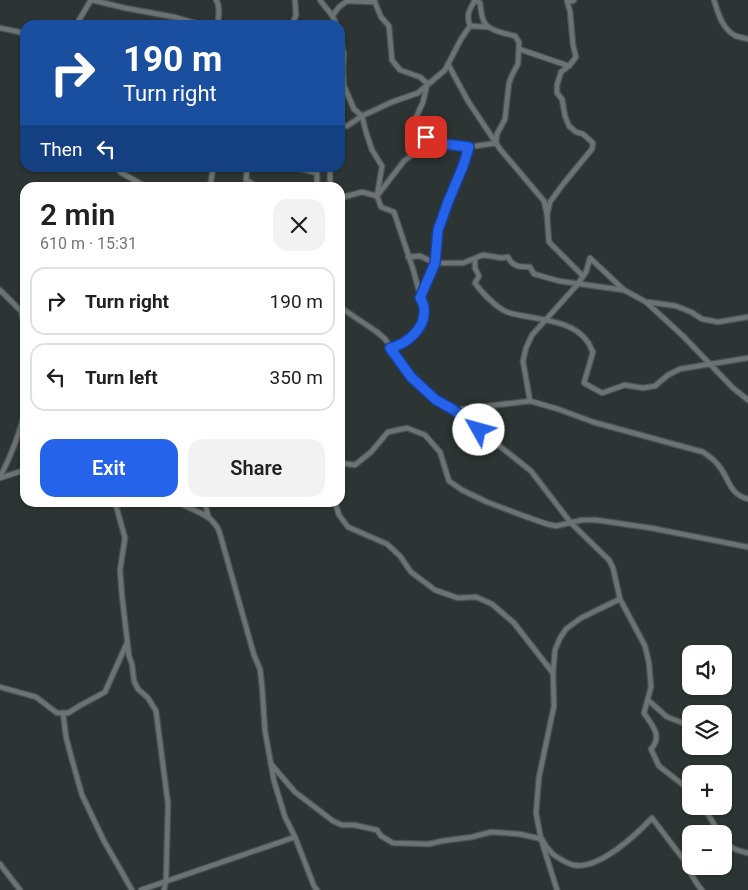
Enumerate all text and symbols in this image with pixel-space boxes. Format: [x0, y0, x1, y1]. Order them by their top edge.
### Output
text: 190 m [123, 39, 222, 80]
icon: right [40, 40, 105, 105]
text: Turn right [123, 81, 217, 106]
pin [405, 116, 447, 158]
icon: arrive [412, 123, 440, 151]
icon: left [92, 135, 120, 163]
text: Then [40, 138, 82, 161]
text: 2 min [40, 197, 115, 232]
button: close [273, 199, 325, 251]
text: 610 m · 15:31 [40, 234, 137, 253]
icon: right [42, 287, 70, 315]
text: Turn right [85, 290, 169, 313]
text: 190 m [270, 290, 323, 313]
icon: left [42, 363, 70, 391]
text: Turn left [85, 366, 158, 389]
text: 350 m [270, 366, 323, 389]
position arrow [452, 403, 504, 455]
button: Exit [40, 439, 178, 497]
button: Share [188, 439, 325, 497]
map controls [682, 645, 732, 875]
button: sound [682, 645, 732, 695]
button: layers [682, 705, 732, 755]
button: + [682, 765, 732, 815]
button: − [682, 825, 732, 875]

